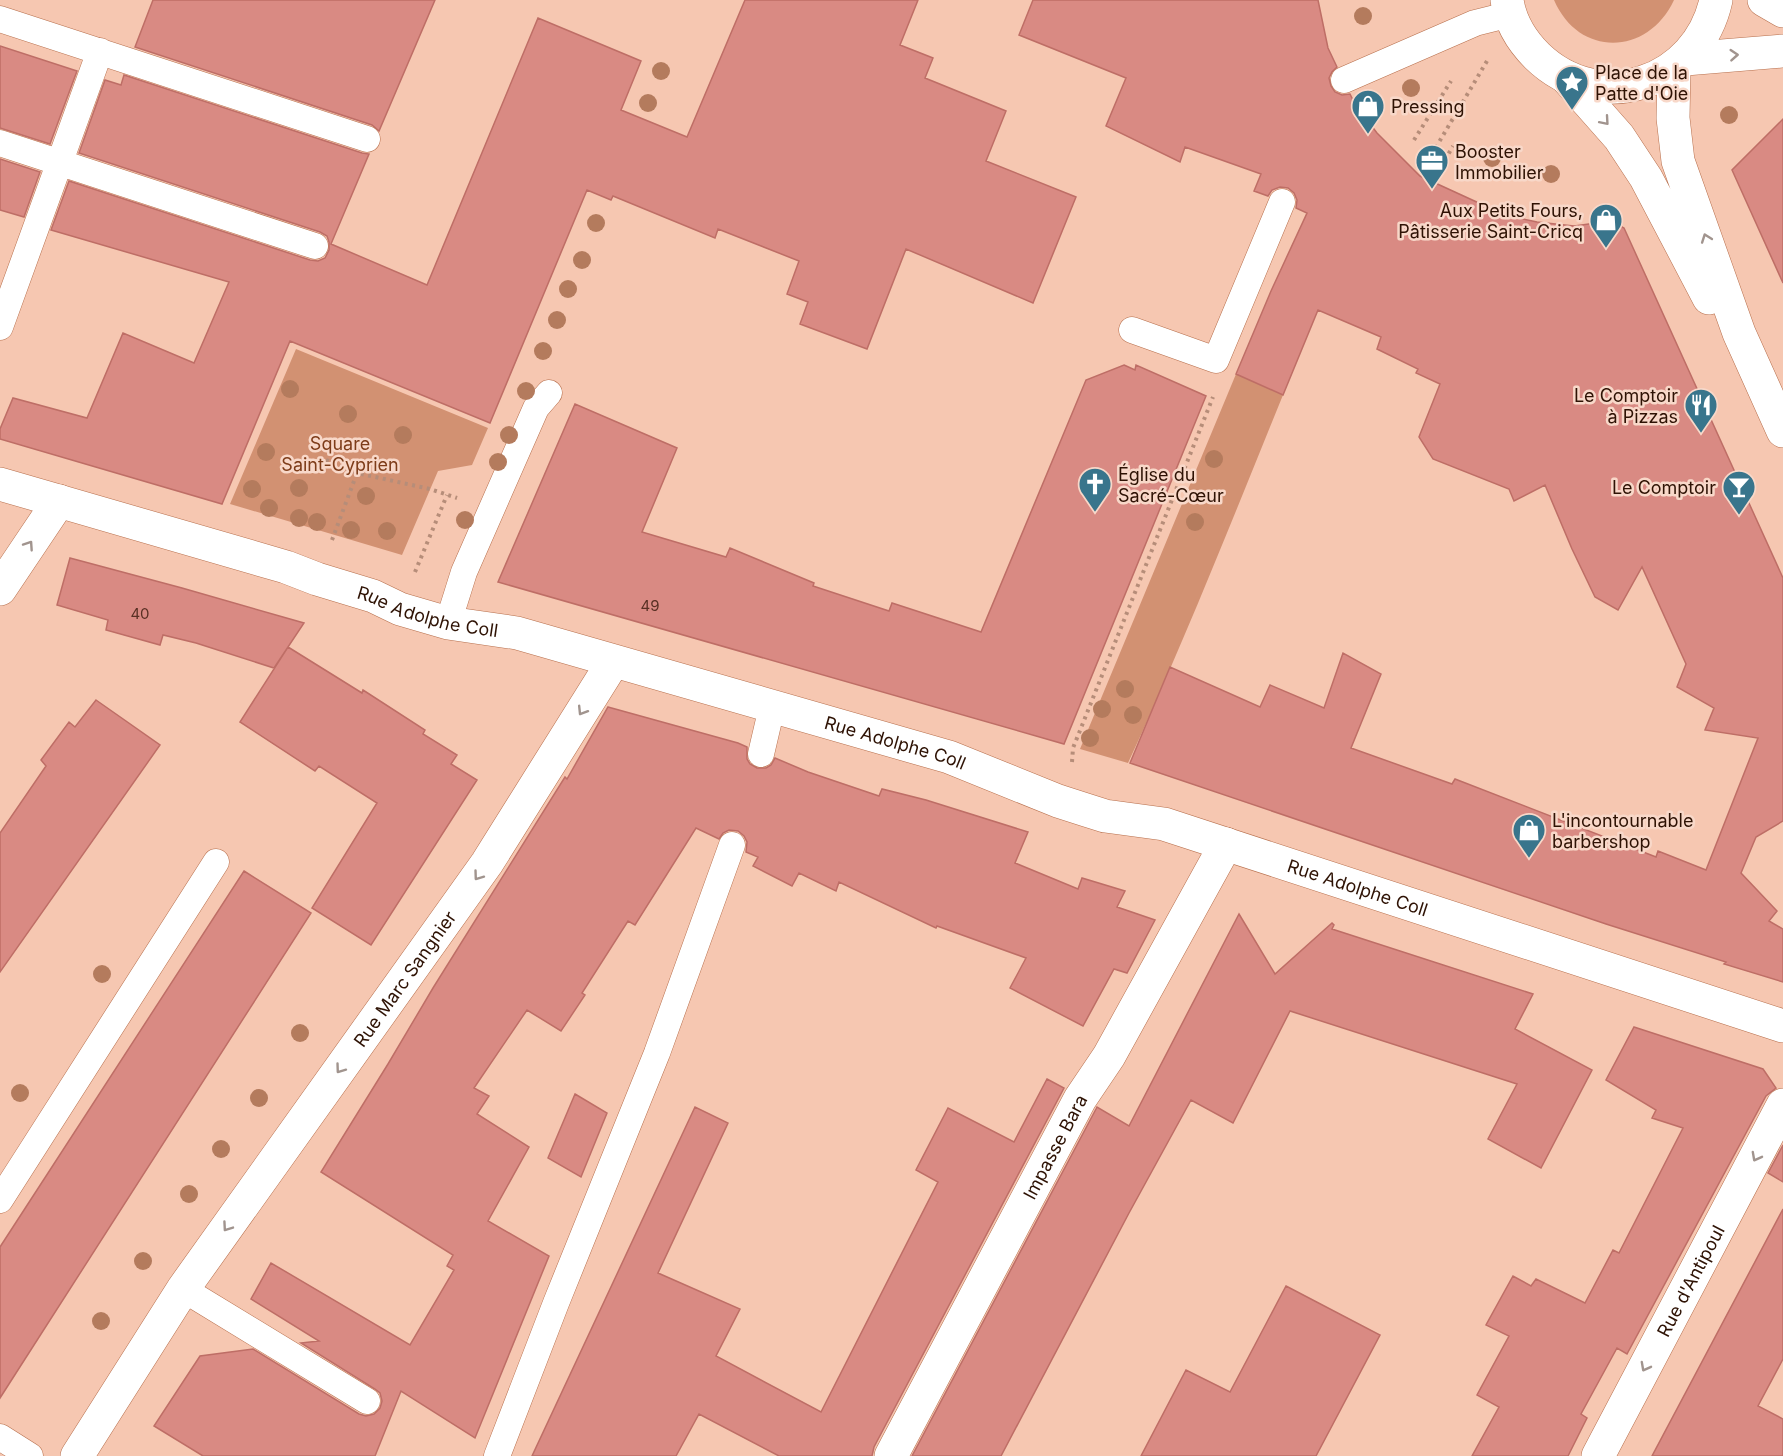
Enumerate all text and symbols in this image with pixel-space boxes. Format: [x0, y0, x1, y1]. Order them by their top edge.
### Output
one-way arrow [1729, 49, 1739, 62]
place label: Place de la Patte d'Oie [1595, 62, 1688, 104]
place icon: Place de la Patte d'Oie [1554, 64, 1590, 111]
shop icon: Pressing [1350, 88, 1386, 135]
place label: Pressing [1391, 96, 1465, 117]
one-way arrow [1598, 114, 1609, 125]
place label: Booster Immobilier [1455, 141, 1544, 183]
office icon: Booster Immobilier [1414, 143, 1450, 190]
place label: Aux Petits Fours, Pâtisserie Saint-Cricq [1398, 200, 1583, 242]
shop icon: Aux Petits Fours, Pâtisserie Saint-Cricq [1588, 202, 1624, 249]
one-way arrow [1700, 234, 1713, 244]
place label: Le Comptoir à Pizzas [1574, 385, 1678, 427]
restaurant icon: Le Comptoir à Pizzas [1683, 387, 1719, 434]
park label: Square Saint-Cyprien [281, 433, 399, 475]
place label: Église du Sacré-Cœur [1118, 463, 1224, 506]
church icon: Église du Sacré-Cœur [1077, 466, 1113, 513]
bar icon: Le Comptoir [1721, 469, 1757, 516]
place label: Le Comptoir [1612, 477, 1716, 498]
one-way arrow [22, 541, 34, 551]
street label: Rue Adolphe Coll [355, 581, 500, 641]
house number: 49 [641, 596, 660, 615]
house number: 40 [130, 604, 150, 623]
one-way arrow [578, 705, 590, 715]
street label: Rue Adolphe Coll [822, 711, 969, 773]
place label: L'incontournable barbershop [1552, 810, 1693, 852]
shop icon: L'incontournable barbershop [1511, 812, 1547, 859]
street label: Rue Adolphe Coll [1285, 855, 1431, 920]
one-way arrow [474, 869, 485, 880]
street label: Rue Marc Sangnier [349, 907, 460, 1051]
one-way arrow [336, 1062, 347, 1073]
street label: Impasse Bara [1019, 1091, 1091, 1203]
one-way arrow [1752, 1151, 1763, 1161]
one-way arrow [223, 1221, 234, 1232]
street label: Rue d'Antipoul [1652, 1222, 1728, 1340]
one-way arrow [1641, 1360, 1652, 1371]

